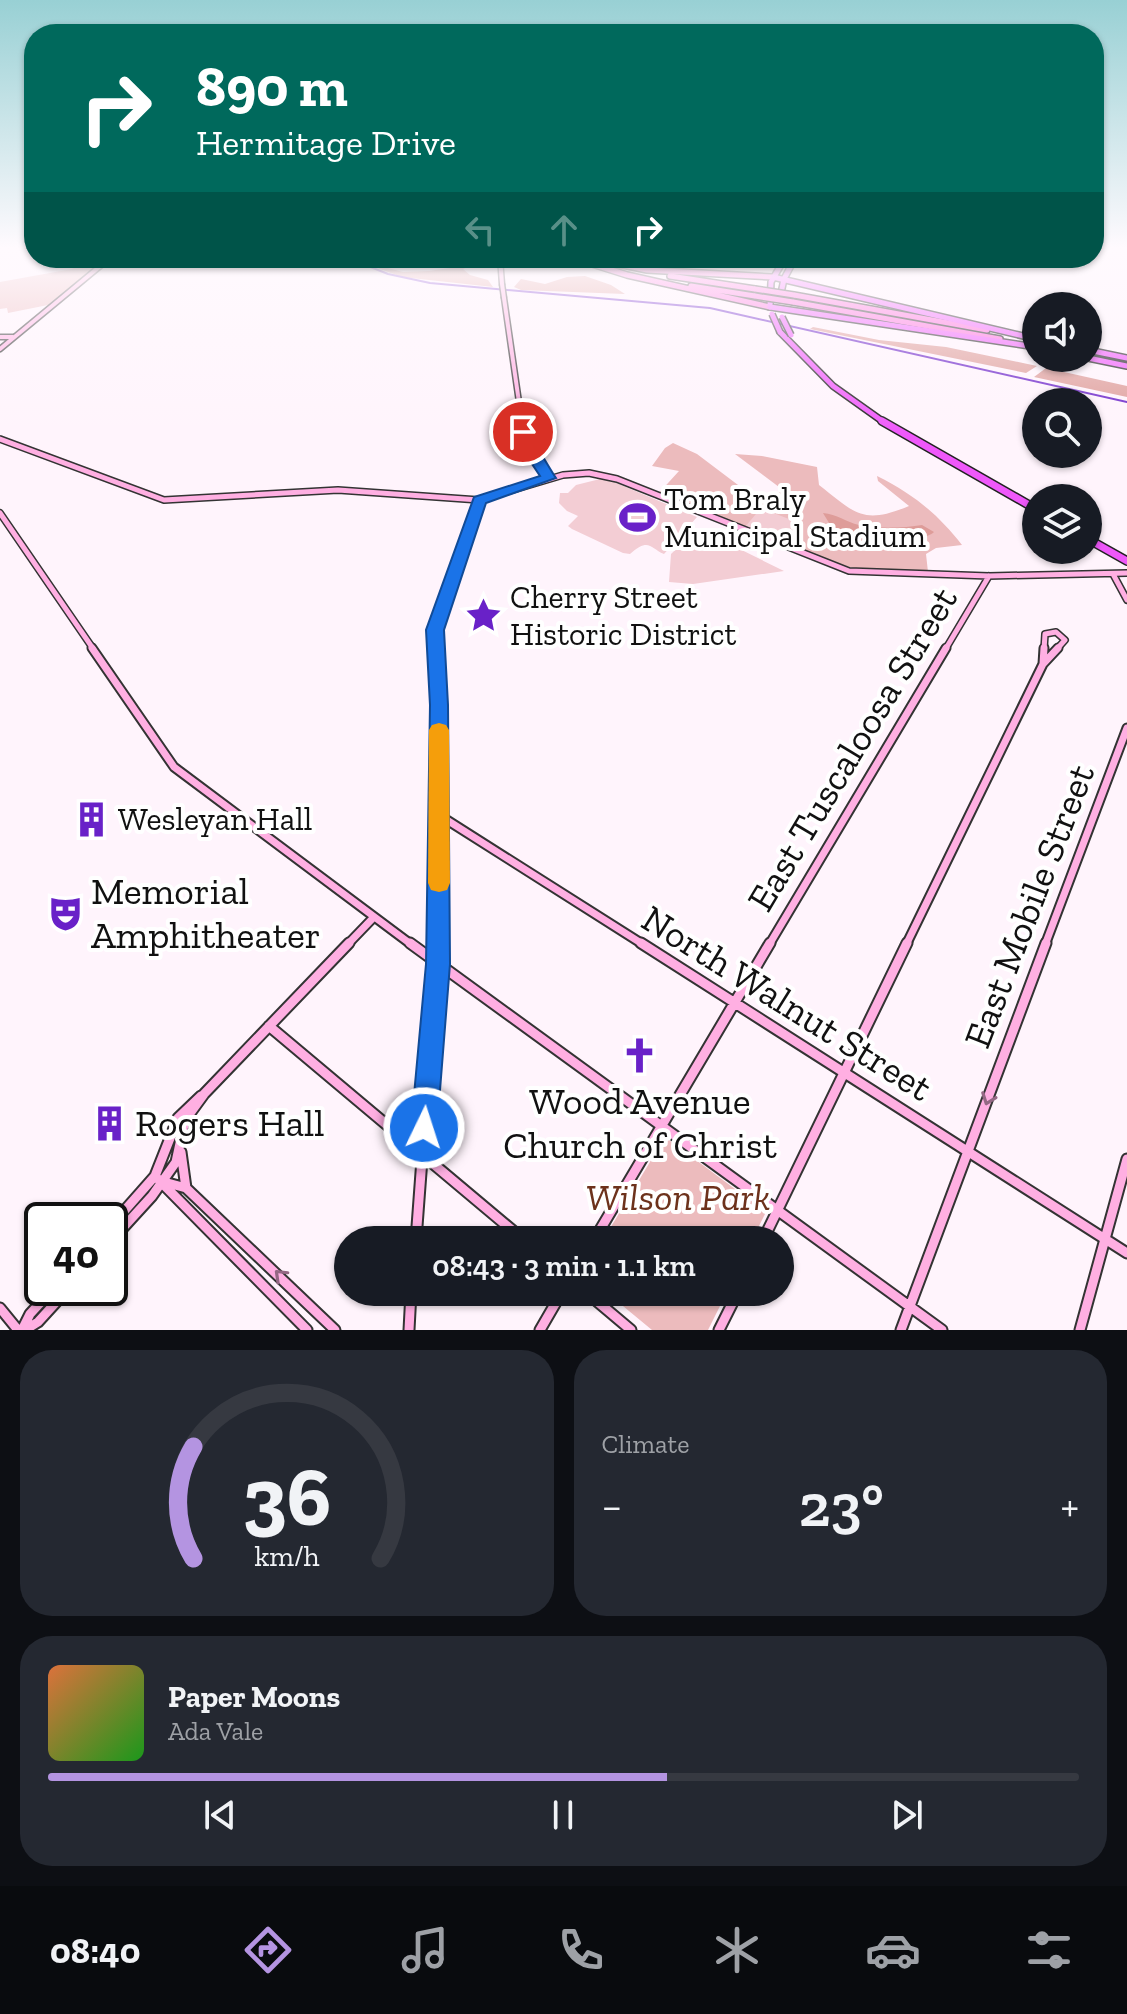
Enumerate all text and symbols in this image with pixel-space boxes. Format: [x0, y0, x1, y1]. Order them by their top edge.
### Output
text: 890 m [196, 53, 348, 120]
icon: right [64, 56, 168, 160]
text: Hermitage Drive [196, 121, 456, 164]
icon: left [458, 208, 502, 252]
icon: ahead [542, 208, 586, 252]
icon: right [626, 208, 670, 252]
map controls [1022, 292, 1102, 564]
button: sound [1022, 292, 1102, 372]
button: search [1022, 388, 1102, 468]
pin [489, 398, 557, 466]
icon: arrive [501, 410, 545, 454]
place label: Tom Braly Municipal Stadium [664, 480, 926, 555]
button: layers [1022, 484, 1102, 564]
sports icon: Tom Braly Municipal Stadium [619, 498, 657, 536]
place label: Cherry Street Historic District [510, 578, 736, 653]
street label: East Tuscaloosa Street [737, 579, 967, 919]
place icon: Cherry Street Historic District [465, 596, 503, 634]
street label: East Mobile Street [954, 758, 1104, 1054]
building icon: Wesleyan Hall [73, 800, 111, 838]
place label: Wesleyan Hall [118, 800, 312, 838]
place label: Memorial Amphitheater [91, 868, 321, 958]
theatre icon: Memorial Amphitheater [46, 894, 84, 932]
street label: North Walnut Street [633, 895, 941, 1111]
church icon: Wood Avenue Church of Christ [621, 1036, 659, 1074]
place label: Wood Avenue Church of Christ [503, 1078, 777, 1168]
position arrow [382, 1086, 466, 1170]
one-way arrow [981, 1091, 998, 1105]
place label: Rogers Hall [135, 1100, 324, 1146]
building icon: Rogers Hall [90, 1104, 128, 1142]
park label: Wilson Park [586, 1174, 770, 1220]
speed limit sign: 40 [24, 1202, 128, 1306]
text: 08:43 · 3 min · 1.1 km [432, 1248, 696, 1284]
one-way arrow [275, 1270, 289, 1285]
text: Climate [602, 1428, 689, 1460]
text: 36 [242, 1446, 331, 1546]
text: 23° [799, 1469, 884, 1541]
text: − [602, 1479, 622, 1532]
text: + [1060, 1479, 1079, 1532]
text: km/h [254, 1539, 319, 1573]
text: Paper Moons [168, 1679, 340, 1715]
text: Ada Vale [168, 1715, 263, 1747]
icon: previous [198, 1793, 242, 1837]
icon: pause [541, 1793, 585, 1837]
icon: next [885, 1793, 929, 1837]
icon: directions [240, 1922, 296, 1978]
icon: music [397, 1922, 453, 1978]
icon: phone [553, 1922, 609, 1978]
icon: climate [709, 1922, 765, 1978]
icon: car [865, 1922, 921, 1978]
icon: filters [1021, 1922, 1077, 1978]
text: 08:40 [50, 1929, 140, 1972]

